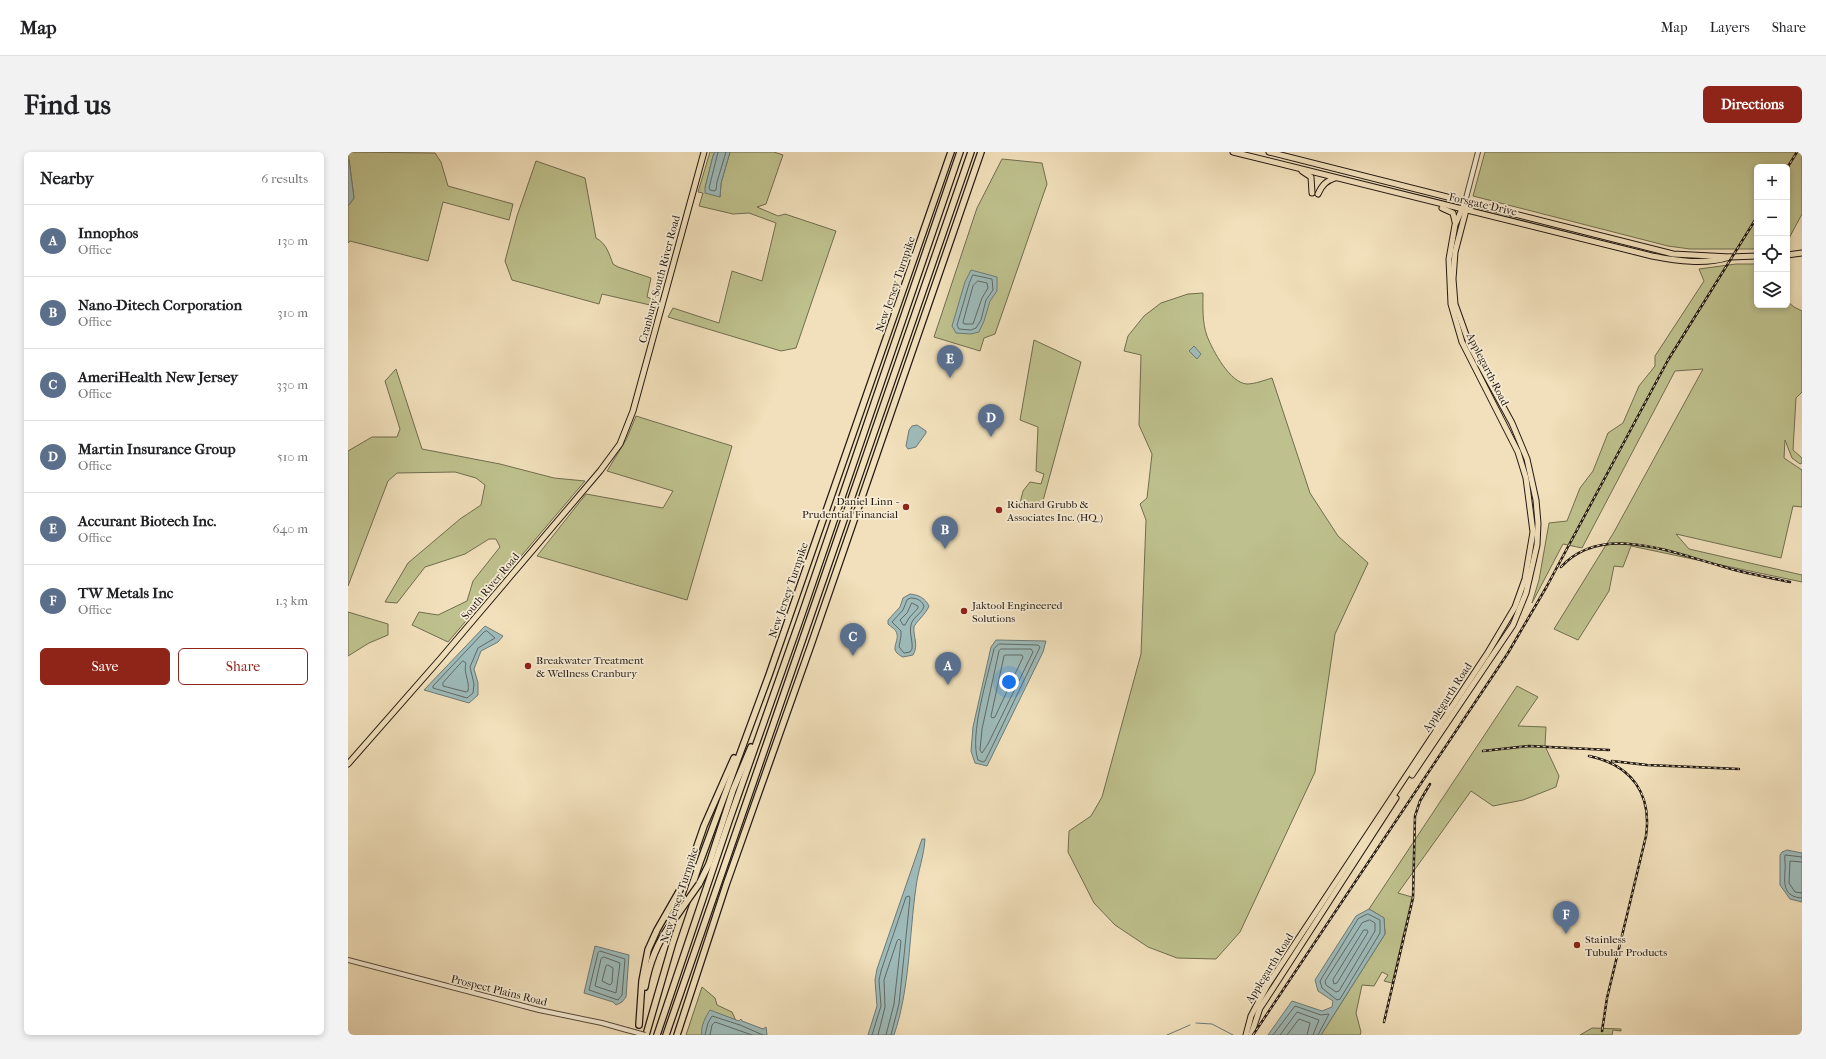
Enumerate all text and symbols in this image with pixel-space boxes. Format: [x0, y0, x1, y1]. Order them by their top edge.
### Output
text: Map [20, 17, 56, 39]
text: Map [1661, 19, 1688, 36]
text: Layers [1710, 19, 1750, 36]
text: Share [1772, 19, 1806, 36]
button: Directions [1703, 86, 1802, 123]
text: Find us [24, 88, 111, 121]
map controls [1754, 164, 1790, 308]
button: + [1754, 164, 1790, 200]
text: Nearby [40, 168, 94, 188]
text: 6 results [261, 171, 308, 186]
street label: Forsgate Drive [1447, 190, 1519, 219]
button: − [1754, 200, 1790, 236]
street label: Cranbury-South River Road [636, 213, 683, 344]
text: Innophos [78, 224, 138, 242]
text: A [49, 233, 57, 248]
text: 130 m [277, 233, 308, 248]
street label: New Jersey Turnpike [873, 234, 918, 334]
button: locate [1754, 236, 1790, 272]
text: Office [78, 242, 112, 257]
button: layers [1754, 272, 1790, 308]
text: Nano-Ditech Corporation [78, 296, 242, 314]
text: B [49, 305, 57, 320]
text: 310 m [277, 305, 308, 320]
text: Office [78, 314, 112, 329]
street label: Applegarth Road [1463, 330, 1512, 409]
pin: E [937, 345, 963, 378]
text: AmeriHealth New Jersey [78, 368, 238, 386]
text: C [49, 377, 57, 392]
text: 330 m [277, 377, 308, 392]
text: Office [78, 386, 112, 401]
pin: D [978, 404, 1004, 437]
text: Martin Insurance Group [78, 440, 236, 458]
text: D [48, 449, 58, 464]
text: 510 m [277, 449, 308, 464]
text: Office [78, 458, 112, 473]
place label: Daniel Linn - Prudential Financial [802, 495, 900, 521]
place label: Richard Grubb & Associates Inc. (HQ) [1006, 498, 1103, 524]
marker: Daniel Linn - Prudential Financial [901, 502, 911, 512]
marker: Richard Grubb & Associates Inc. (HQ) [994, 505, 1004, 515]
text: Accurant Biotech Inc. [78, 512, 217, 530]
pin: B [932, 516, 958, 549]
text: E [49, 521, 57, 536]
text: 640 m [273, 521, 308, 536]
text: Office [78, 530, 112, 545]
street label: New Jersey Turnpike [766, 540, 811, 640]
street label: South River Road [459, 550, 523, 622]
text: TW Metals Inc [78, 584, 173, 602]
text: F [50, 593, 56, 608]
text: 1.3 km [275, 593, 308, 608]
place label: Jaktool Engineered Solutions [971, 599, 1064, 625]
text: Office [78, 602, 112, 617]
marker: Jaktool Engineered Solutions [959, 606, 969, 616]
pin: C [840, 623, 866, 656]
button: Save [40, 648, 170, 685]
button: Share [178, 648, 308, 685]
pin: A [935, 652, 961, 685]
place label: Breakwater Treatment & Wellness Cranbury [536, 654, 644, 680]
street label: Applegarth Road [1420, 659, 1475, 735]
marker: Breakwater Treatment & Wellness Cranbury [523, 661, 533, 671]
your location [999, 672, 1019, 692]
street label: New Jersey Turnpike [658, 845, 701, 945]
pin: F [1553, 901, 1579, 934]
street label: Applegarth Road [1242, 930, 1297, 1006]
place label: Stainless Tubular Products [1585, 933, 1667, 959]
marker: Stainless Tubular Products [1572, 940, 1582, 950]
street label: Prospect Plains Road [449, 972, 549, 1009]

